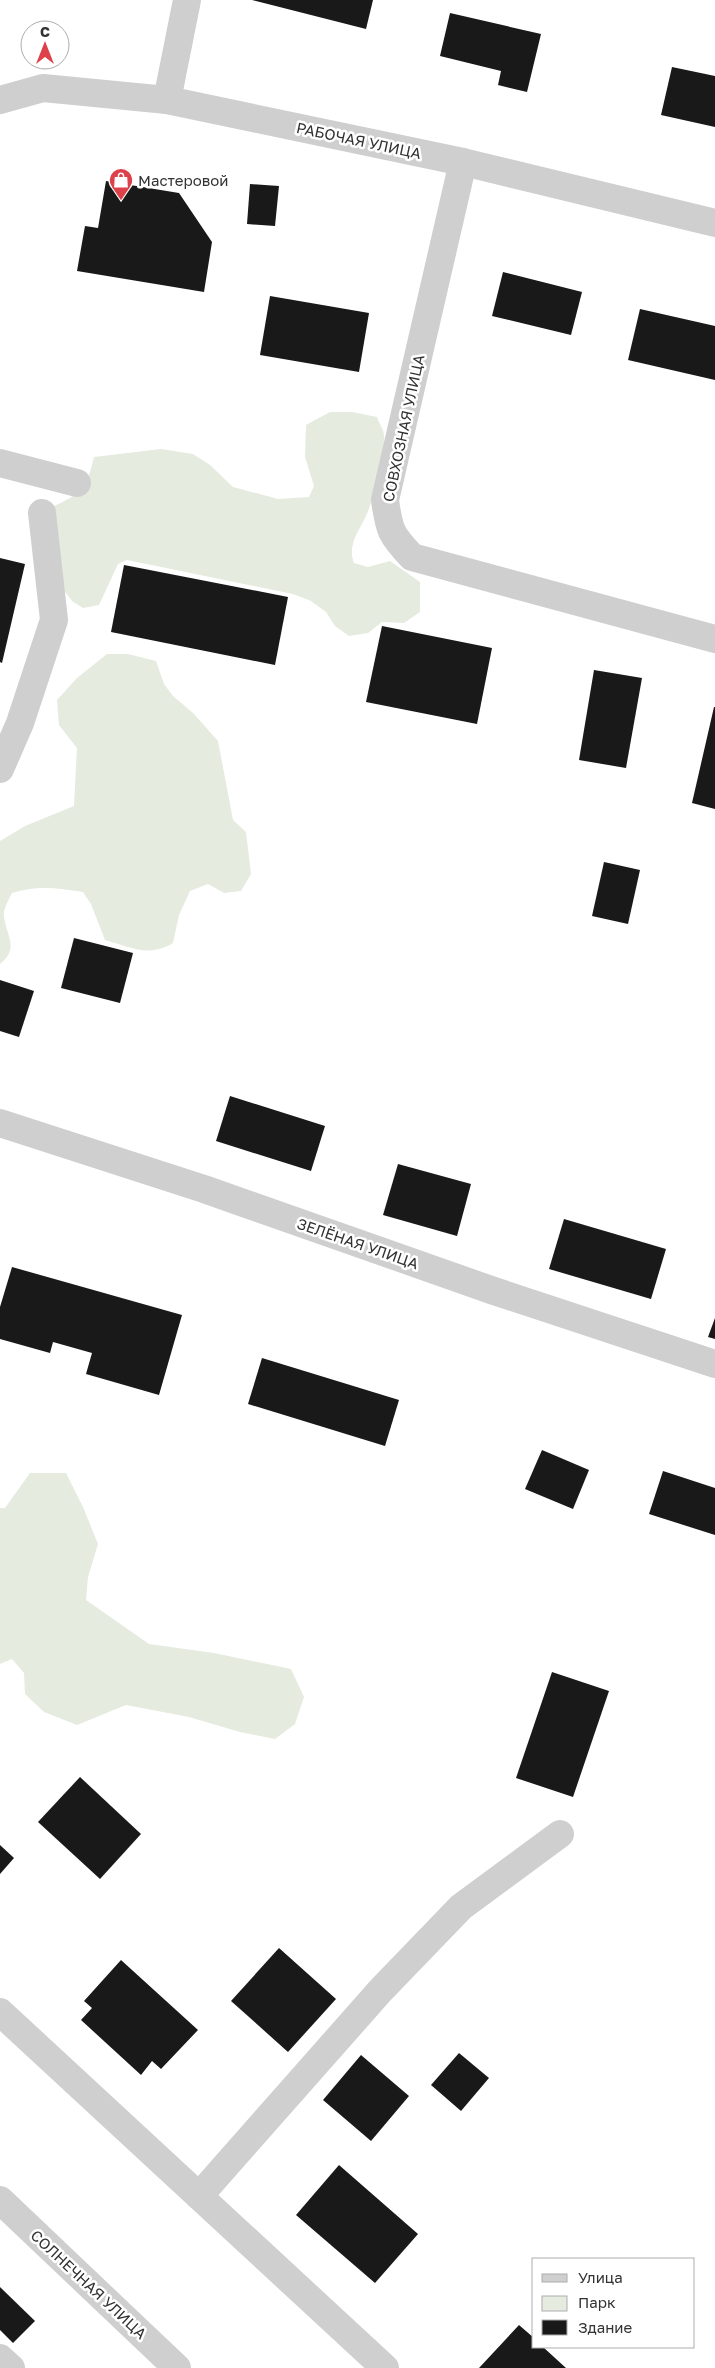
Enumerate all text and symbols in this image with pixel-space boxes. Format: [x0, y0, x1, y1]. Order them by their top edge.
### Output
north arrow [20, 20, 70, 70]
text: С [40, 23, 50, 40]
street label: РАБОЧАЯ УЛИЦА [295, 118, 423, 162]
shop icon: Мастеровой [108, 167, 134, 201]
place label: Мастеровой [138, 171, 228, 189]
street label: СОВХОЗНАЯ УЛИЦА [379, 353, 427, 503]
street label: ЗЕЛЁНАЯ УЛИЦА [295, 1214, 421, 1272]
street label: СОЛНЕЧНАЯ УЛИЦА [28, 2226, 150, 2342]
legend [532, 2258, 695, 2348]
text: Улица [578, 2268, 623, 2286]
text: Парк [578, 2293, 616, 2311]
text: Здание [578, 2318, 632, 2336]

